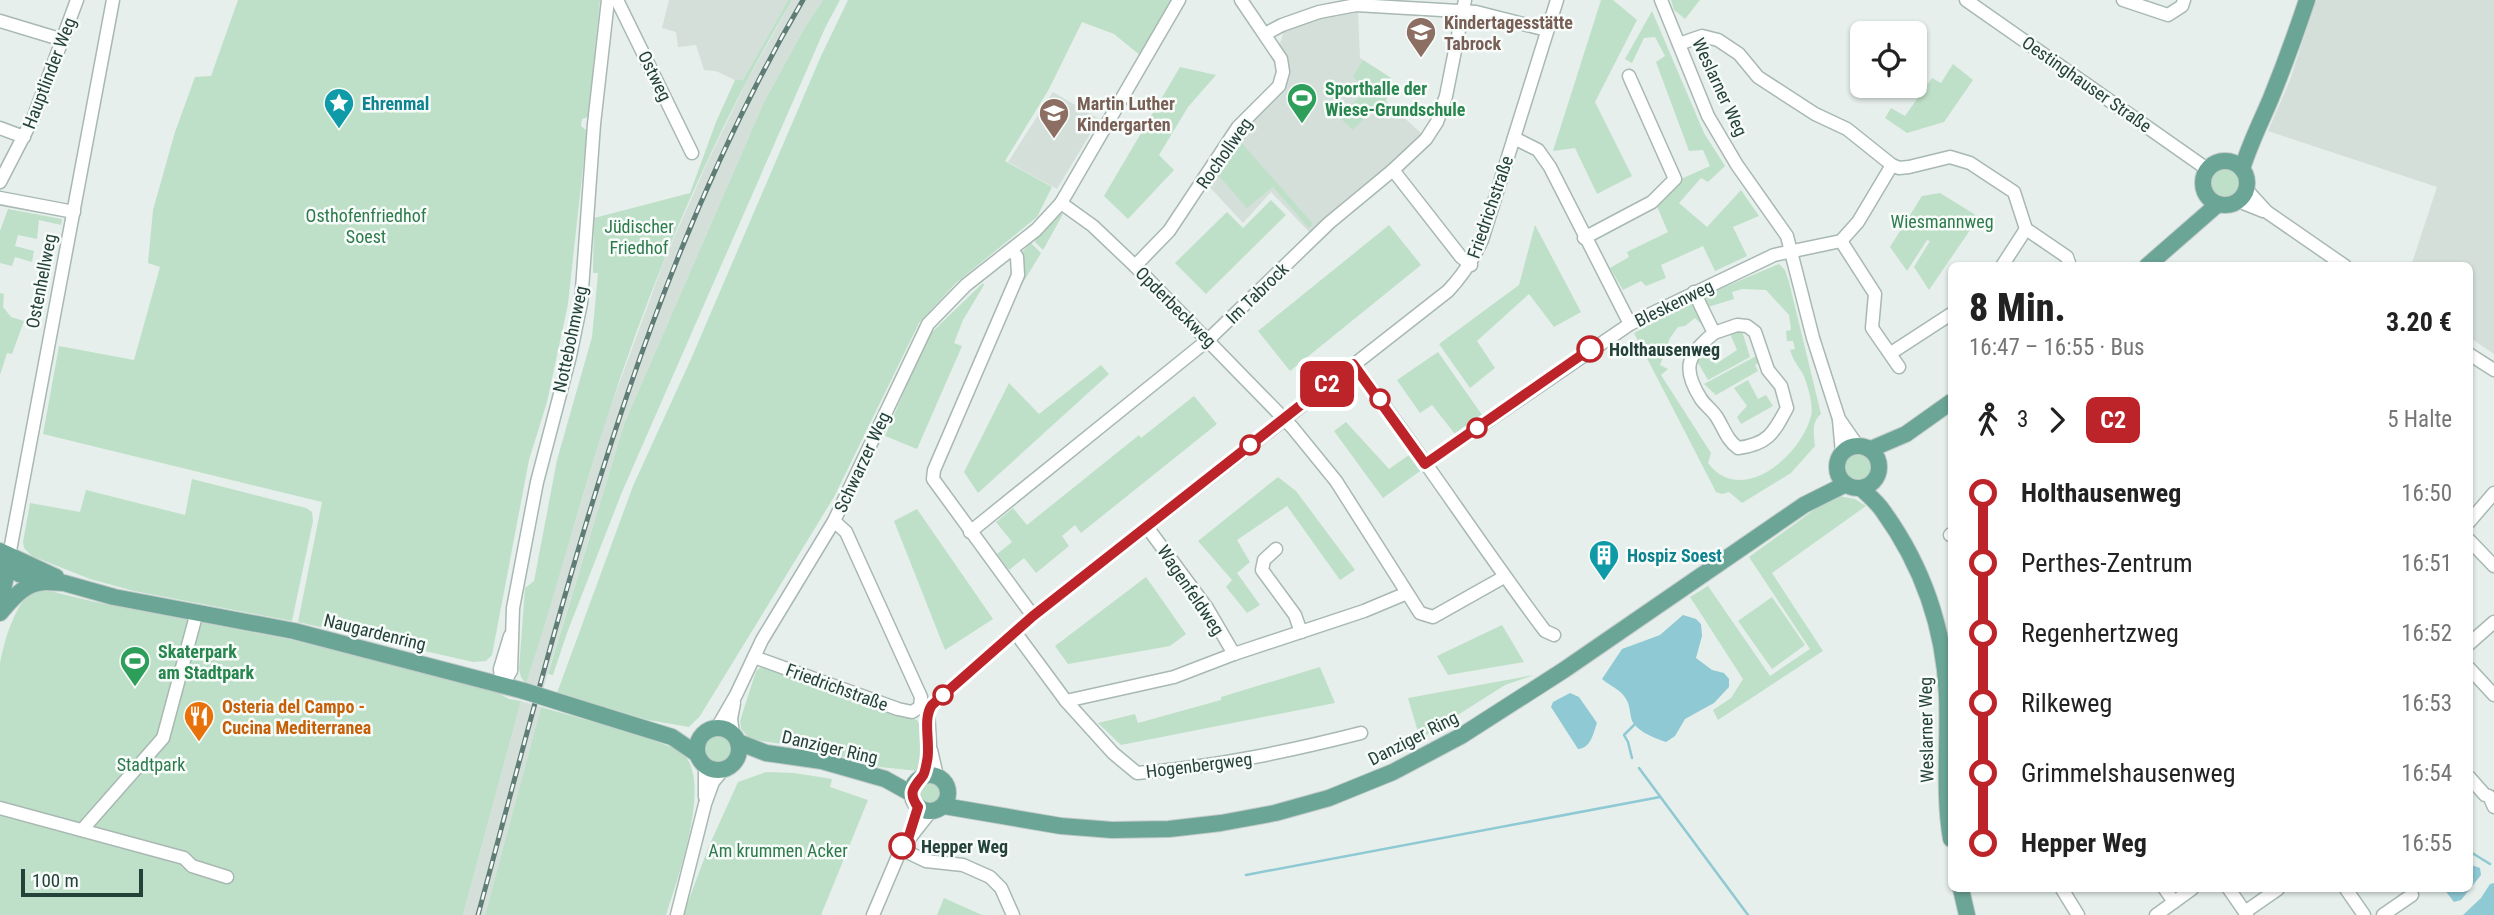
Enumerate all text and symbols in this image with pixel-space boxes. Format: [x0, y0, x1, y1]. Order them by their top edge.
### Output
place label: Kindertagesstätte Tabrock [1444, 12, 1573, 54]
street label: Hauptlinder Weg [18, 14, 80, 132]
school or university icon: Kindertagesstätte Tabrock [1404, 15, 1438, 59]
map controls [1850, 21, 1927, 98]
button: locate [1850, 21, 1927, 98]
street label: Oestinghauser Straße [2018, 32, 2156, 136]
street label: Weslarner Weg [1688, 35, 1752, 139]
street label: Ostweg [634, 47, 676, 105]
place label: Sporthalle der Wiese-Grundschule [1325, 78, 1466, 120]
sports icon: Sporthalle der Wiese-Grundschule [1285, 81, 1319, 125]
place icon: Ehrenmal [322, 86, 356, 130]
place label: Ehrenmal [362, 93, 429, 114]
place label: Martin Luther Kindergarten [1077, 93, 1175, 135]
school or university icon: Martin Luther Kindergarten [1037, 96, 1071, 140]
street label: Rochollweg [1192, 113, 1256, 193]
street label: Friedrichstraße [1463, 153, 1517, 261]
park label: Osthofenfriedhof Soest [306, 205, 427, 247]
park label: Wiesmannweg [1890, 211, 1994, 232]
park label: Jüdischer Friedhof [604, 216, 674, 258]
street label: Ostenhellweg [22, 232, 60, 330]
street label: Im Tabrock [1221, 258, 1293, 328]
street label: Opderbeckweg [1131, 262, 1221, 352]
street label: Bleskenweg [1631, 275, 1717, 331]
street label: Nottebohmweg [548, 284, 592, 394]
text: 8 Min. [1969, 286, 2066, 330]
text: 3.20 € [2386, 307, 2452, 337]
text: 16:47 – 16:55 · Bus [1969, 334, 2145, 361]
marker: Holthausenweg [1577, 336, 1603, 362]
place label: Holthausenweg [1609, 339, 1720, 360]
line badge: C2 [1296, 361, 1358, 407]
text: C2 [1314, 370, 1340, 398]
unlabelled marker [1370, 389, 1390, 409]
icon: walk [1969, 401, 2007, 439]
icon: forward [2038, 401, 2076, 439]
text: 3 [2017, 406, 2028, 433]
text: C2 [2100, 406, 2126, 434]
text: 5 Halte [2387, 406, 2452, 433]
street label: Schwarzer Weg [830, 408, 894, 516]
unlabelled marker [1467, 418, 1487, 438]
unlabelled marker [1240, 435, 1260, 455]
text: Holthausenweg [2021, 478, 2181, 508]
text: 16:50 [2401, 480, 2452, 507]
building icon: Hospiz Soest [1587, 538, 1621, 582]
street label: Wagenfeldweg [1153, 541, 1229, 639]
place label: Hospiz Soest [1627, 545, 1722, 566]
text: Perthes-Zentrum [2021, 548, 2193, 578]
text: 16:51 [2401, 550, 2452, 577]
street label: Naugardenring [322, 609, 428, 655]
text: Regenhertzweg [2021, 618, 2179, 648]
text: 16:52 [2401, 620, 2452, 647]
place label: Skaterpark am Stadtpark [158, 641, 254, 683]
sports icon: Skaterpark am Stadtpark [118, 644, 152, 688]
street label: Friedrichstraße [783, 659, 891, 715]
street label: Weslarner Weg [1915, 677, 1937, 783]
unlabelled marker [933, 685, 953, 705]
text: Rilkeweg [2021, 688, 2112, 718]
text: 16:53 [2401, 690, 2452, 717]
place label: Osteria del Campo - Cucina Mediterranea [222, 696, 371, 738]
restaurant icon: Osteria del Campo - Cucina Mediterranea [182, 699, 216, 743]
street label: Danziger Ring [1365, 706, 1461, 770]
street label: Danziger Ring [780, 726, 880, 768]
street label: Hogenbergweg [1145, 748, 1253, 782]
park label: Stadtpark [117, 754, 185, 775]
text: Grimmelshausenweg [2021, 758, 2236, 788]
text: 16:54 [2401, 760, 2452, 787]
text: Hepper Weg [2021, 828, 2147, 858]
text: 16:55 [2401, 830, 2452, 857]
marker: Hepper Weg [889, 833, 915, 859]
place label: Hepper Weg [921, 836, 1008, 857]
park label: Am krummen Acker [708, 840, 848, 861]
scale bar [21, 866, 144, 898]
text: 100 m [32, 869, 79, 892]

